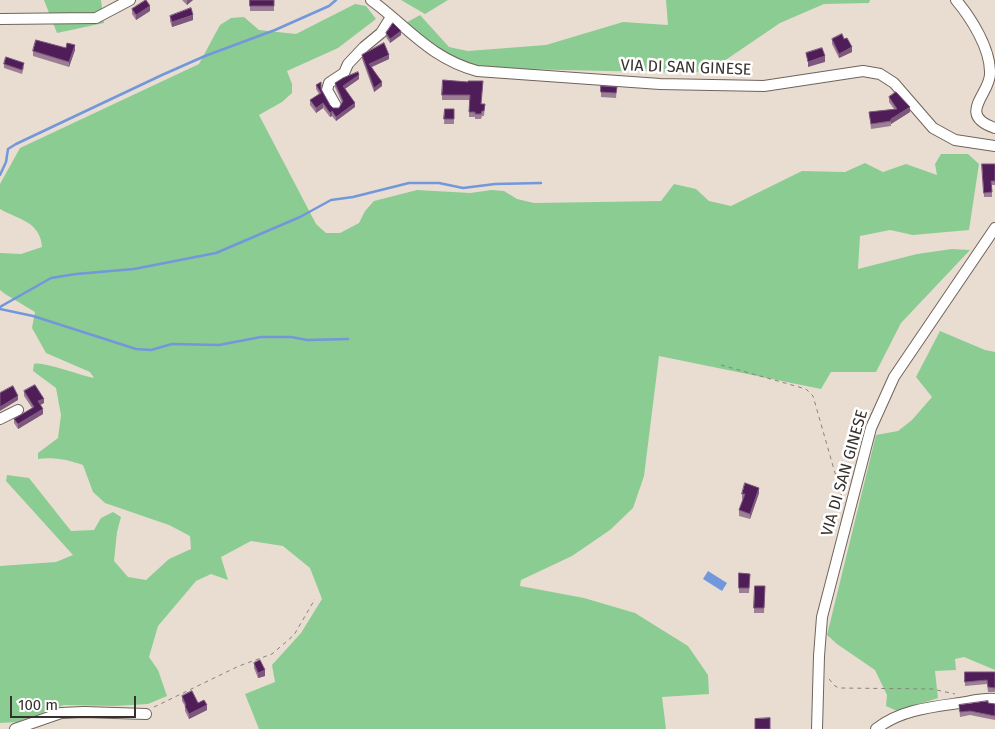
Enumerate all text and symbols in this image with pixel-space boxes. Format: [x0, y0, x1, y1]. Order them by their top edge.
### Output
street label: VIA DI SAN GINESE [620, 56, 752, 80]
street label: VIA DI SAN GINESE [818, 408, 872, 538]
scale bar [12, 686, 139, 718]
text: 100 m [18, 696, 58, 714]

